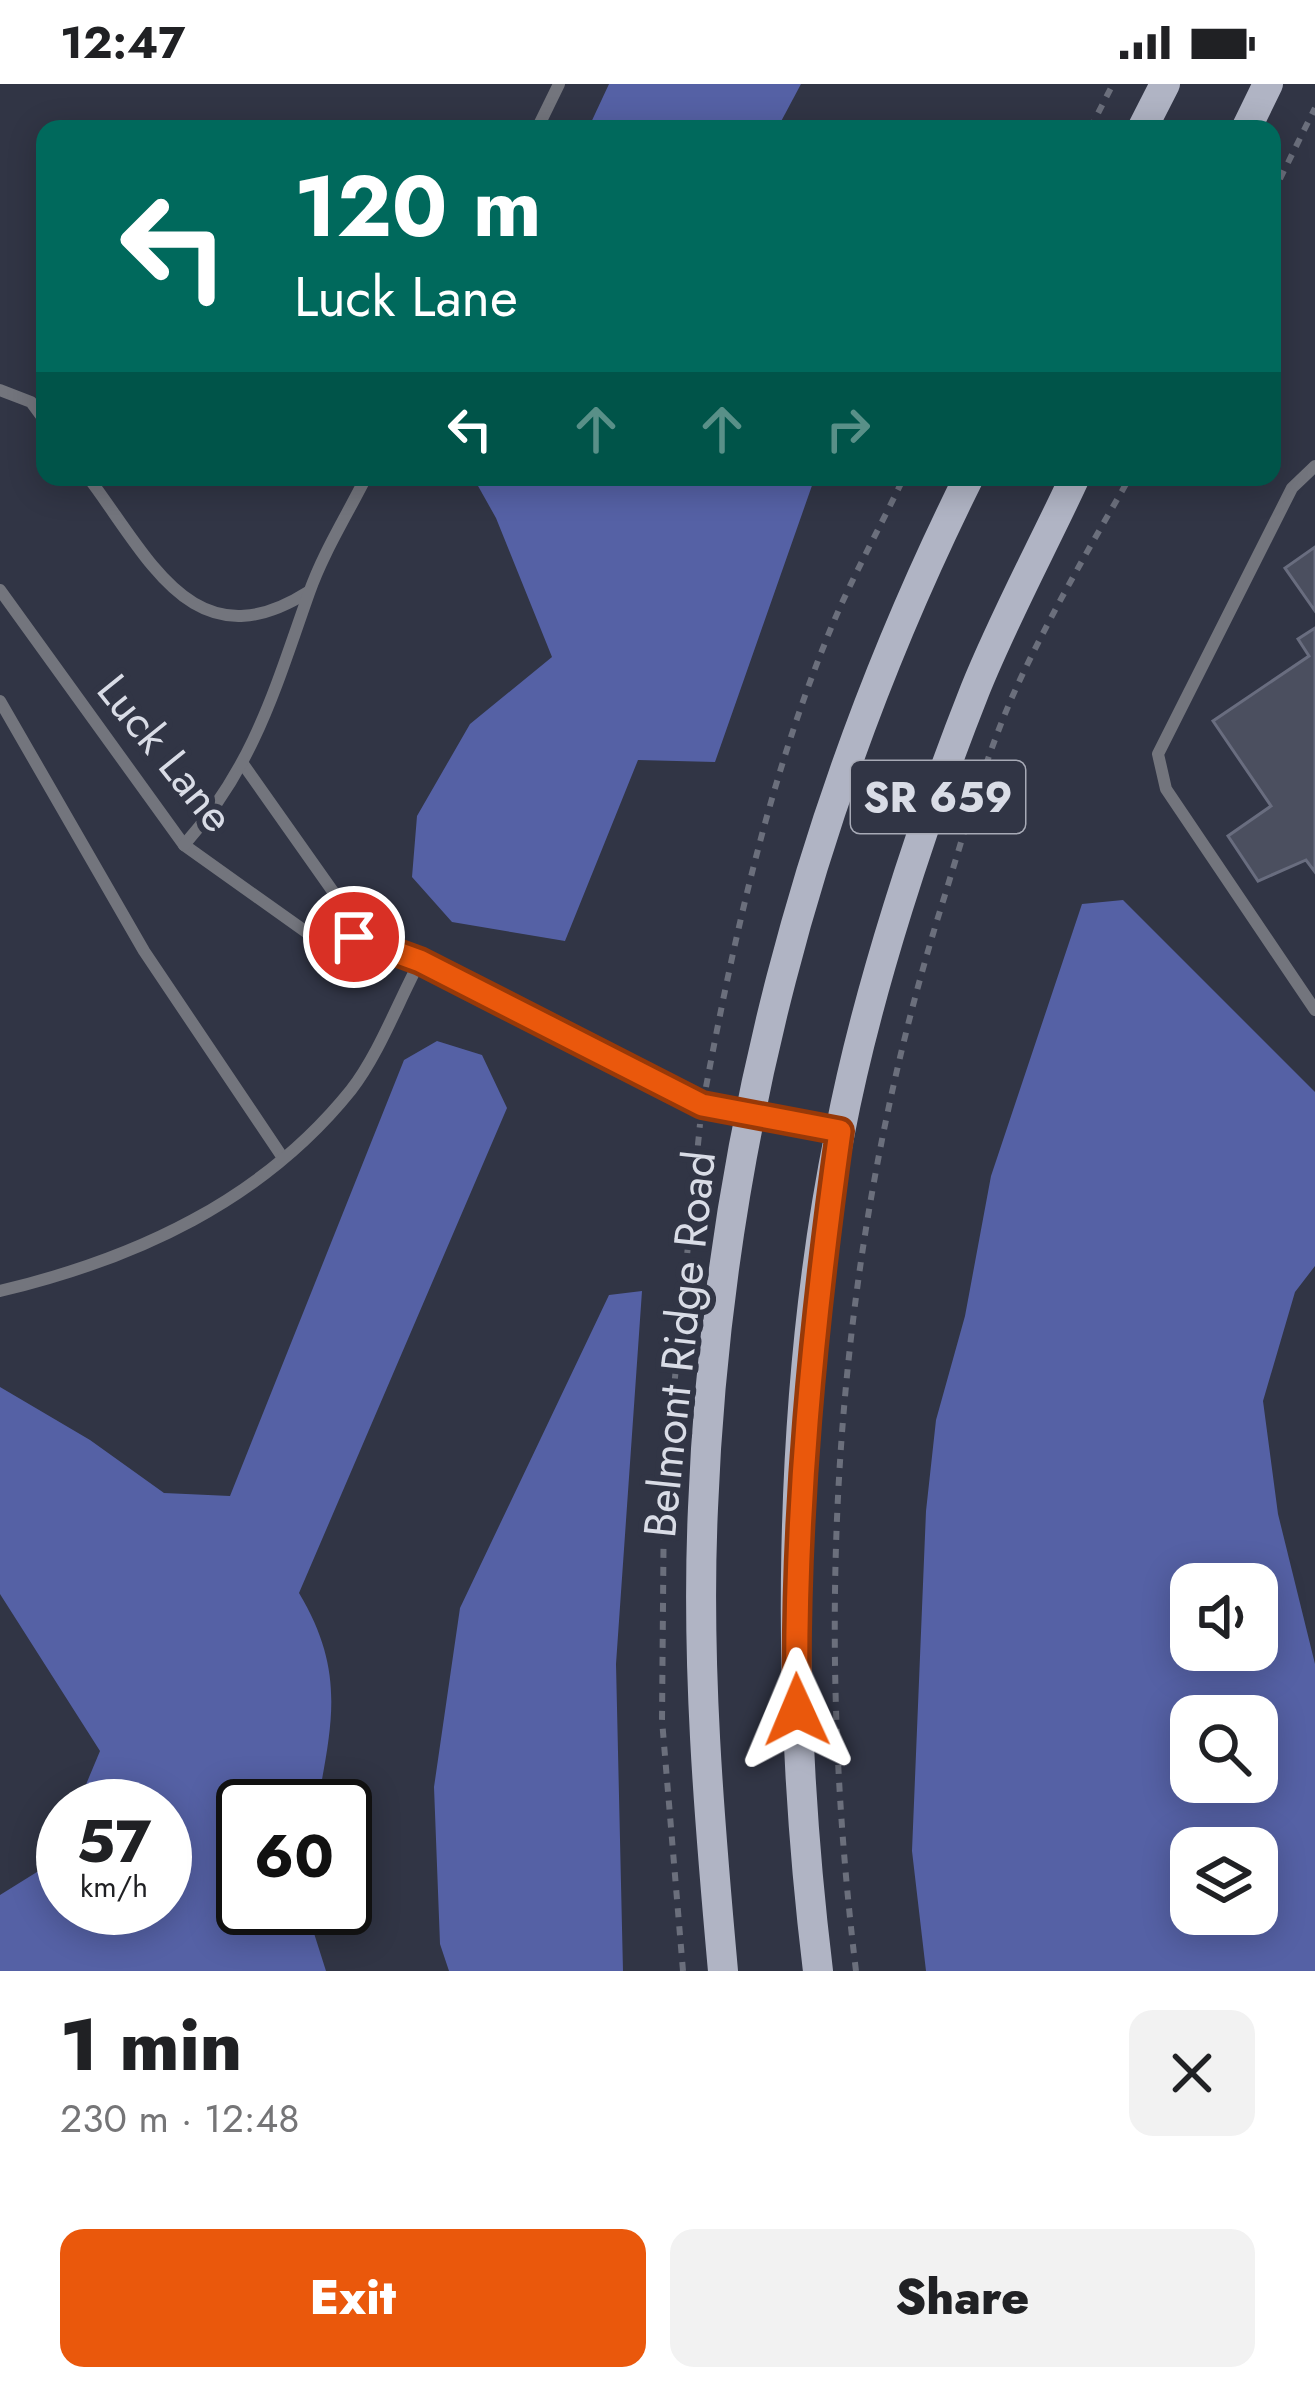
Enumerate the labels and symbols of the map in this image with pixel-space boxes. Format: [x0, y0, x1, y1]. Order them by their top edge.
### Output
street label: Luck Lane [82, 660, 250, 846]
road number: SR 659 [851, 761, 1025, 833]
pin [303, 886, 405, 988]
street label: Belmont Ridge Road [627, 1148, 732, 1540]
position arrow [734, 1647, 860, 1773]
speed limit sign: 60 [216, 1779, 372, 1935]

